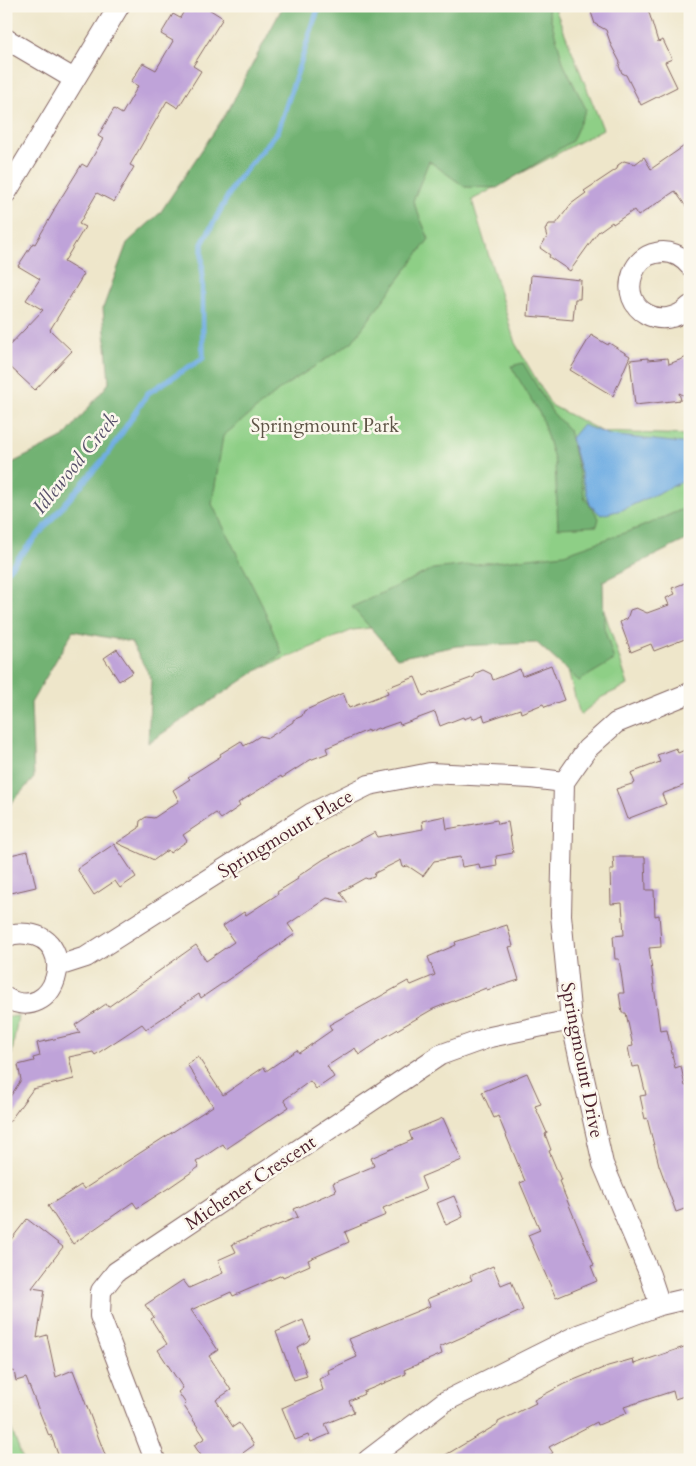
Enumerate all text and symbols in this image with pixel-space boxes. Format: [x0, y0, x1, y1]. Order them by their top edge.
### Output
water label: Idlewood Creek [26, 407, 125, 519]
park label: Springmount Park [251, 413, 400, 439]
street label: Springmount Place [213, 783, 358, 885]
street label: Springmount Drive [554, 980, 610, 1140]
street label: Michener Crescent [180, 1129, 321, 1236]

